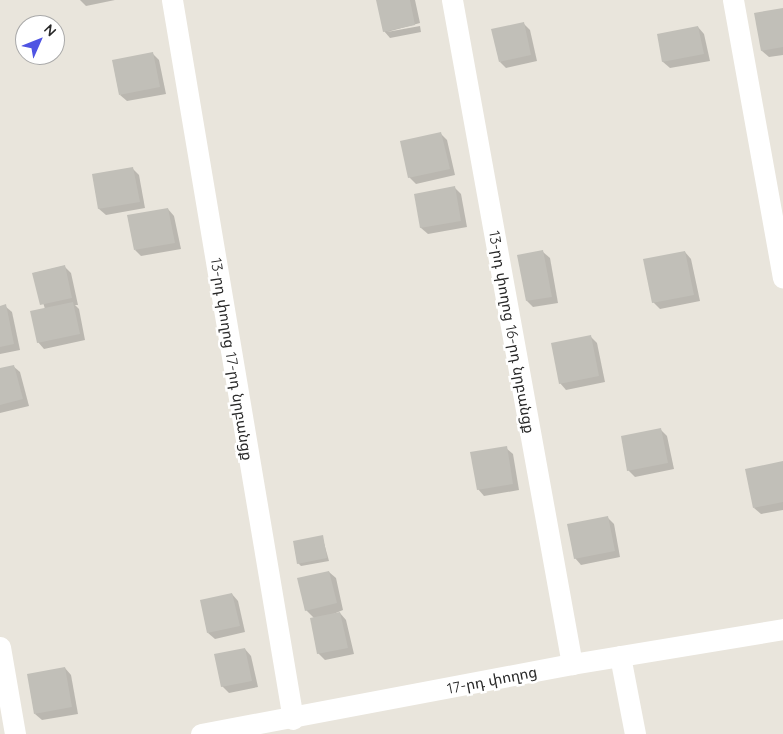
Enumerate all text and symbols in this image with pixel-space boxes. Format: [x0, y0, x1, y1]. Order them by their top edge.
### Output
north arrow [15, 15, 65, 65]
text: N [40, 20, 60, 40]
street label: 13-րդ փողոց 16-րդ նրբանցք [485, 229, 539, 435]
street label: 13-րդ փողոց 17-րդ նրբանցք [207, 256, 257, 462]
street label: 17-րդ փողոց [446, 662, 538, 698]

